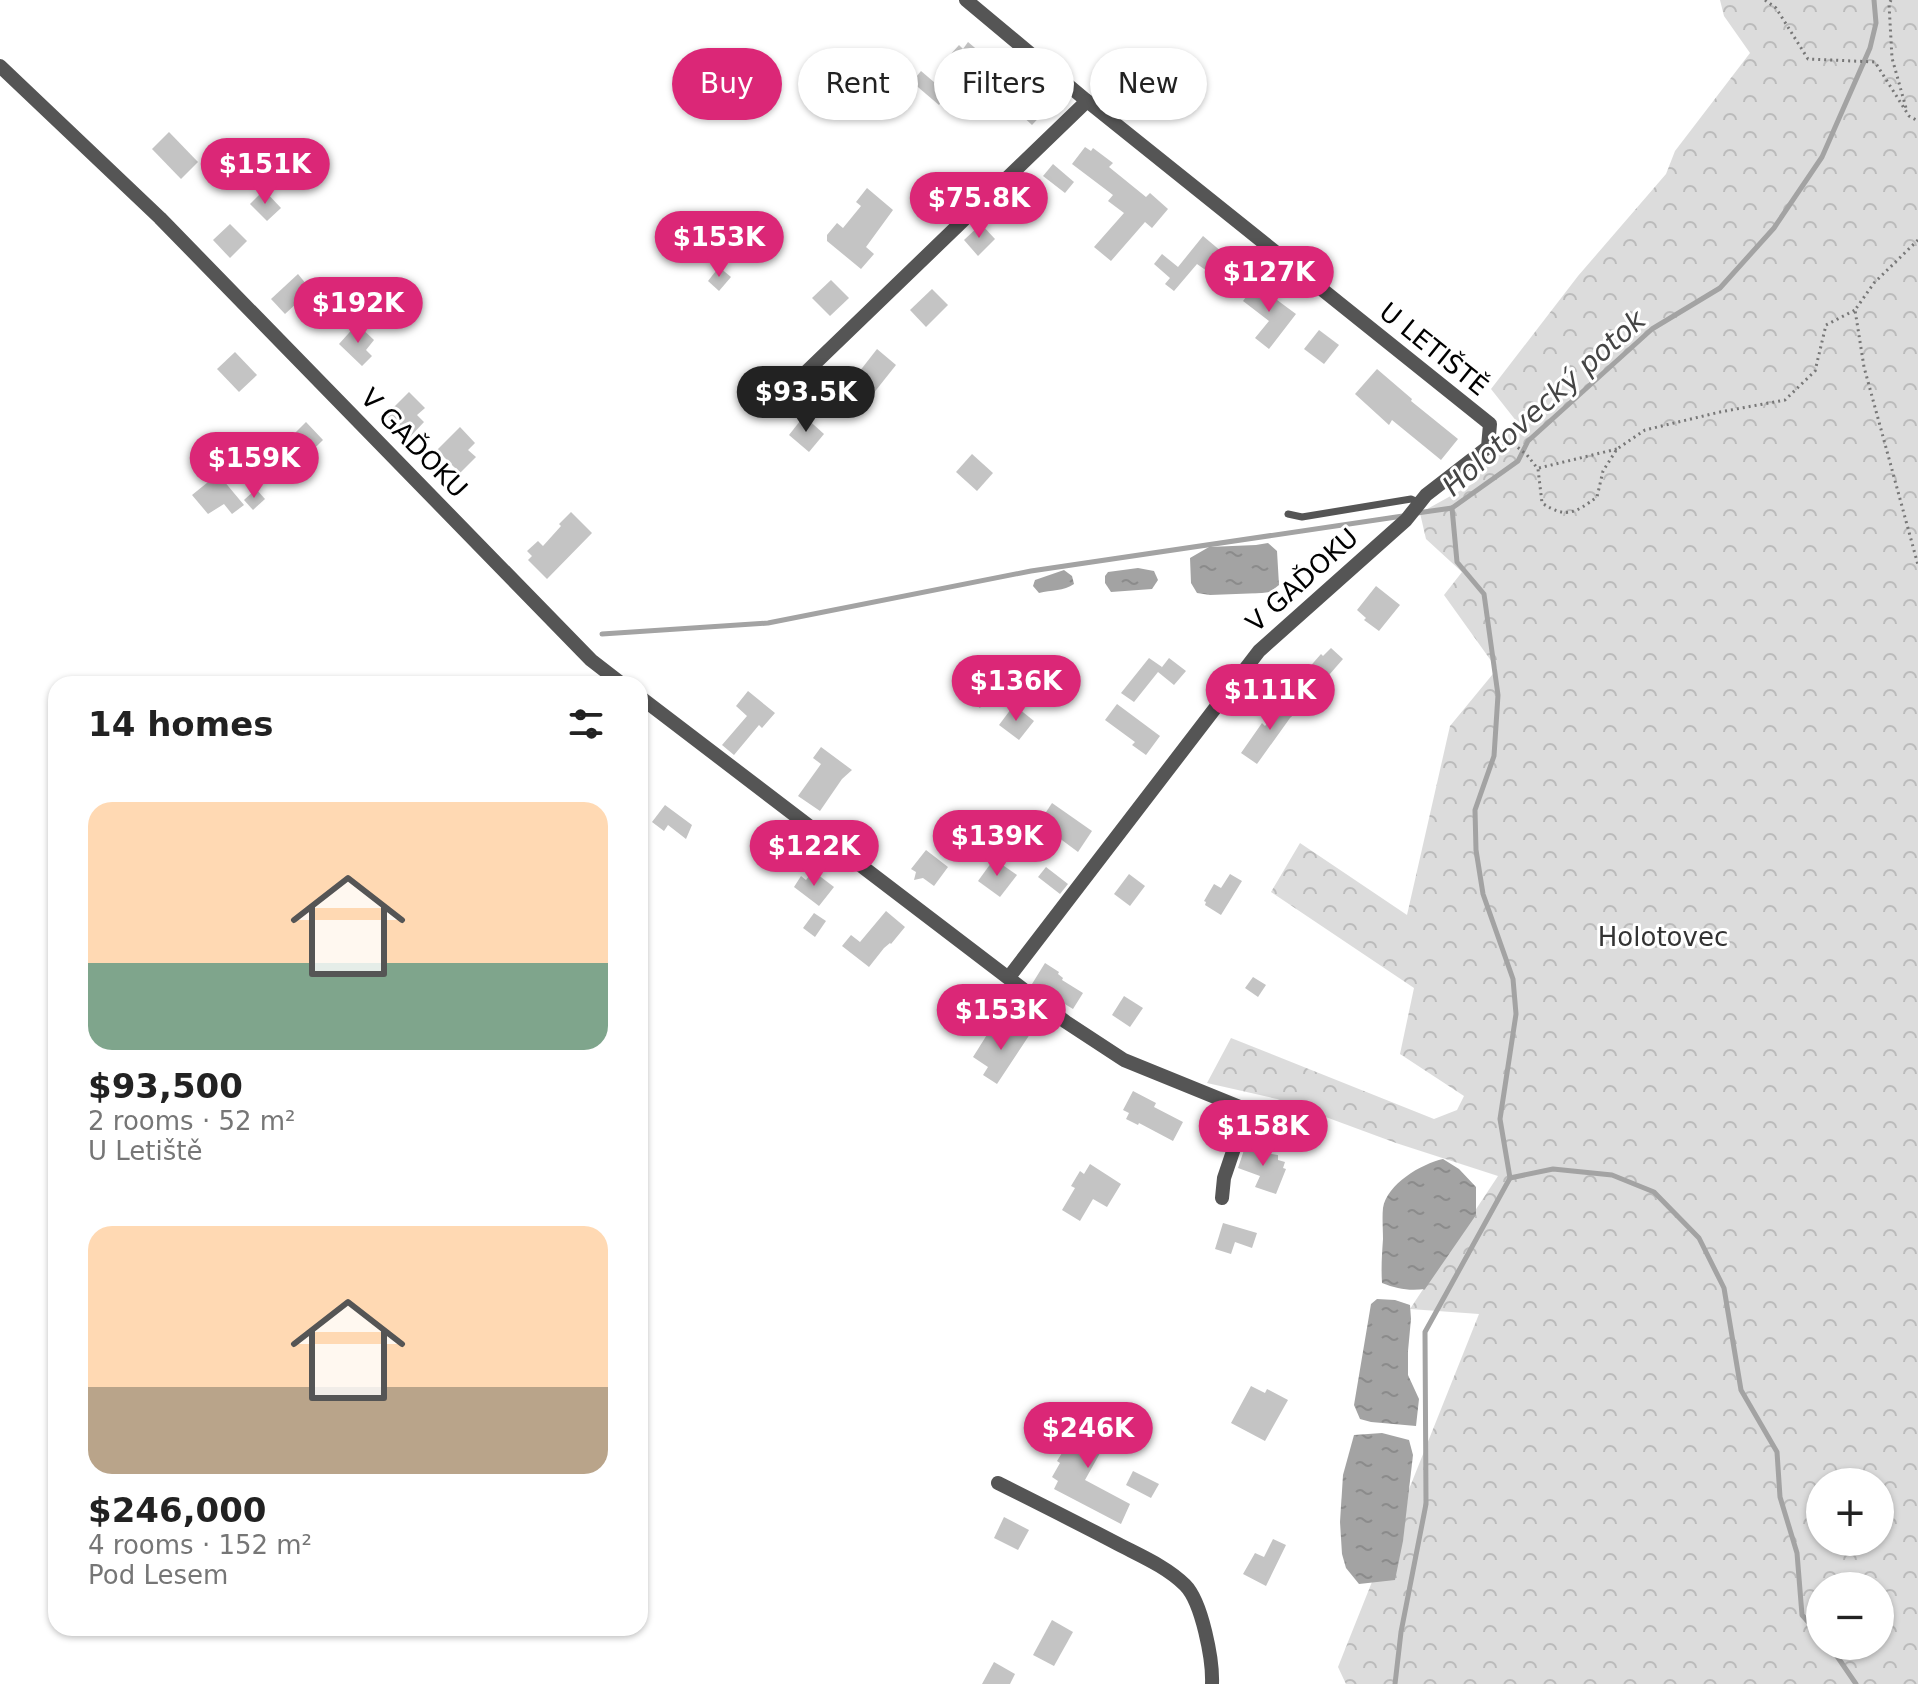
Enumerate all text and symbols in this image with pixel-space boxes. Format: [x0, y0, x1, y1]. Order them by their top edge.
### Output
chip: Buy [672, 48, 782, 120]
chip: Rent [798, 48, 918, 120]
chip: Filters [934, 48, 1074, 120]
chip: New [1090, 48, 1207, 120]
pin: $151K [209, 138, 321, 206]
text: $151K [219, 149, 311, 179]
pin: $75.8K [914, 172, 1044, 240]
text: $75.8K [928, 183, 1030, 213]
pin: $153K [663, 211, 775, 279]
text: $153K [673, 222, 765, 252]
pin: $127K [1213, 246, 1325, 314]
text: $127K [1223, 257, 1315, 287]
pin: $192K [302, 277, 414, 345]
text: $192K [312, 288, 404, 318]
street label: U LETIŠTĚ [1374, 295, 1495, 402]
water label: Holotovecký potok [1436, 302, 1653, 503]
pin: $93.5K [741, 366, 871, 434]
text: $93.5K [755, 377, 857, 407]
street label: V GAĎOKU [355, 382, 474, 504]
pin: $159K [198, 432, 310, 500]
text: $159K [208, 443, 300, 473]
street label: V GAĎOKU [1239, 521, 1364, 638]
pin: $136K [960, 655, 1072, 723]
pin: $111K [1214, 664, 1326, 732]
text: $136K [970, 666, 1062, 696]
text: $111K [1224, 675, 1316, 705]
icon: filters [564, 702, 608, 746]
text: 14 homes [88, 704, 273, 744]
pin: $139K [941, 810, 1053, 878]
pin: $122K [758, 820, 870, 888]
text: $139K [951, 821, 1043, 851]
text: $122K [768, 831, 860, 861]
icon: home [276, 854, 420, 998]
park label: Holotovec [1598, 922, 1728, 952]
pin: $153K [945, 984, 1057, 1052]
text: $153K [955, 995, 1047, 1025]
text: $93,500 [88, 1066, 243, 1106]
pin: $158K [1207, 1100, 1319, 1168]
text: 2 rooms · 52 m² [88, 1106, 296, 1136]
text: $158K [1217, 1111, 1309, 1141]
text: U Letiště [88, 1136, 202, 1166]
icon: home [276, 1278, 420, 1422]
pin: $246K [1032, 1402, 1144, 1470]
text: $246K [1042, 1413, 1134, 1443]
map controls [1806, 1468, 1894, 1660]
button: + [1806, 1468, 1894, 1556]
text: $246,000 [88, 1490, 267, 1530]
text: 4 rooms · 152 m² [88, 1530, 312, 1560]
text: Pod Lesem [88, 1560, 228, 1590]
button: − [1806, 1572, 1894, 1660]

